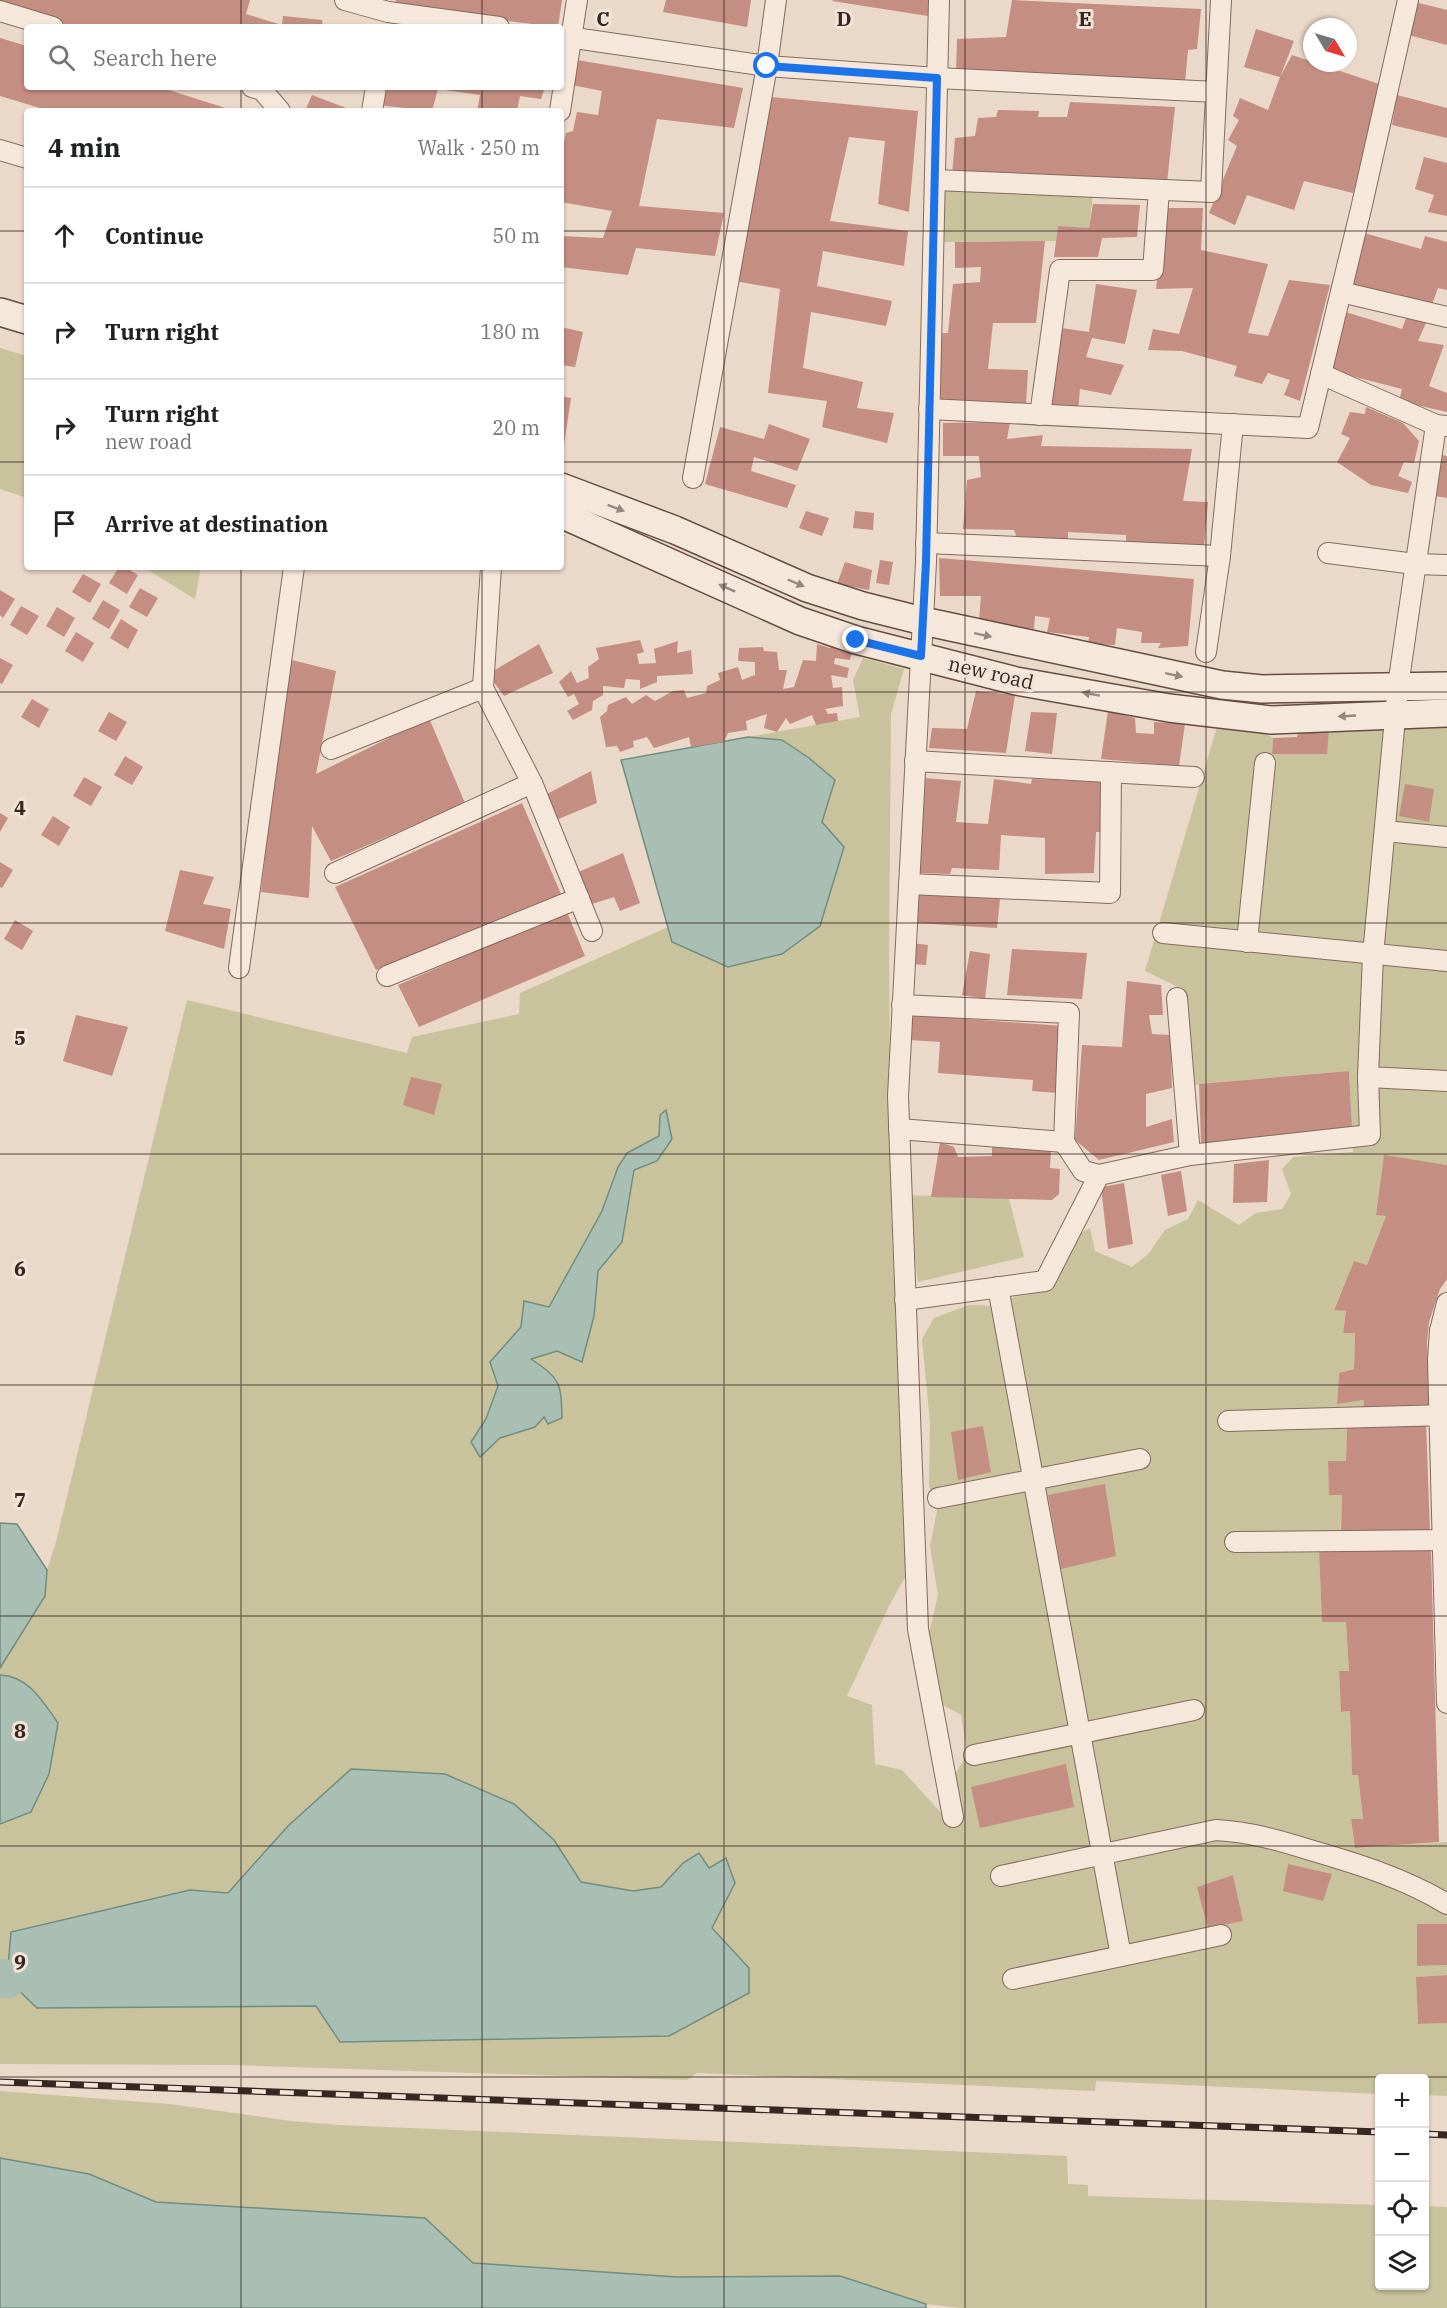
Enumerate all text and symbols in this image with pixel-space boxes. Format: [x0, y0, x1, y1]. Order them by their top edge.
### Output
text: C [596, 5, 610, 32]
text: D [836, 5, 852, 32]
text: E [1078, 5, 1092, 32]
north arrow [1303, 18, 1357, 72]
search box [24, 24, 564, 90]
icon: search [45, 41, 78, 74]
text: Search here [93, 43, 217, 72]
route start [753, 52, 779, 78]
text: 4 min [48, 130, 121, 164]
text: Walk · 250 m [418, 134, 540, 161]
icon: ahead [48, 219, 81, 252]
text: Continue [105, 221, 204, 250]
text: 50 m [492, 222, 540, 249]
icon: right [48, 315, 81, 348]
text: Turn right [105, 317, 219, 346]
text: 180 m [480, 318, 540, 345]
text: Turn right [105, 399, 219, 428]
icon: right [48, 411, 81, 444]
text: 20 m [492, 414, 540, 441]
text: new road [105, 428, 192, 455]
one-way arrow [607, 503, 625, 513]
icon: arrive [48, 507, 81, 540]
text: Arrive at destination [105, 509, 328, 538]
one-way arrow [787, 578, 804, 587]
one-way arrow [719, 584, 736, 593]
route end [842, 626, 868, 652]
one-way arrow [974, 630, 993, 640]
street label: new road [946, 650, 1037, 695]
one-way arrow [1165, 671, 1184, 680]
one-way arrow [1081, 689, 1100, 698]
one-way arrow [1337, 712, 1356, 721]
text: 4 [14, 794, 26, 821]
text: 5 [14, 1024, 26, 1051]
text: 6 [14, 1255, 26, 1282]
text: 7 [14, 1486, 26, 1513]
text: 8 [14, 1717, 26, 1744]
text: 9 [14, 1948, 26, 1975]
map controls [1375, 2074, 1429, 2290]
button: + [1375, 2074, 1429, 2128]
button: − [1375, 2128, 1429, 2182]
button: locate [1375, 2182, 1429, 2236]
button: layers [1375, 2236, 1429, 2290]

